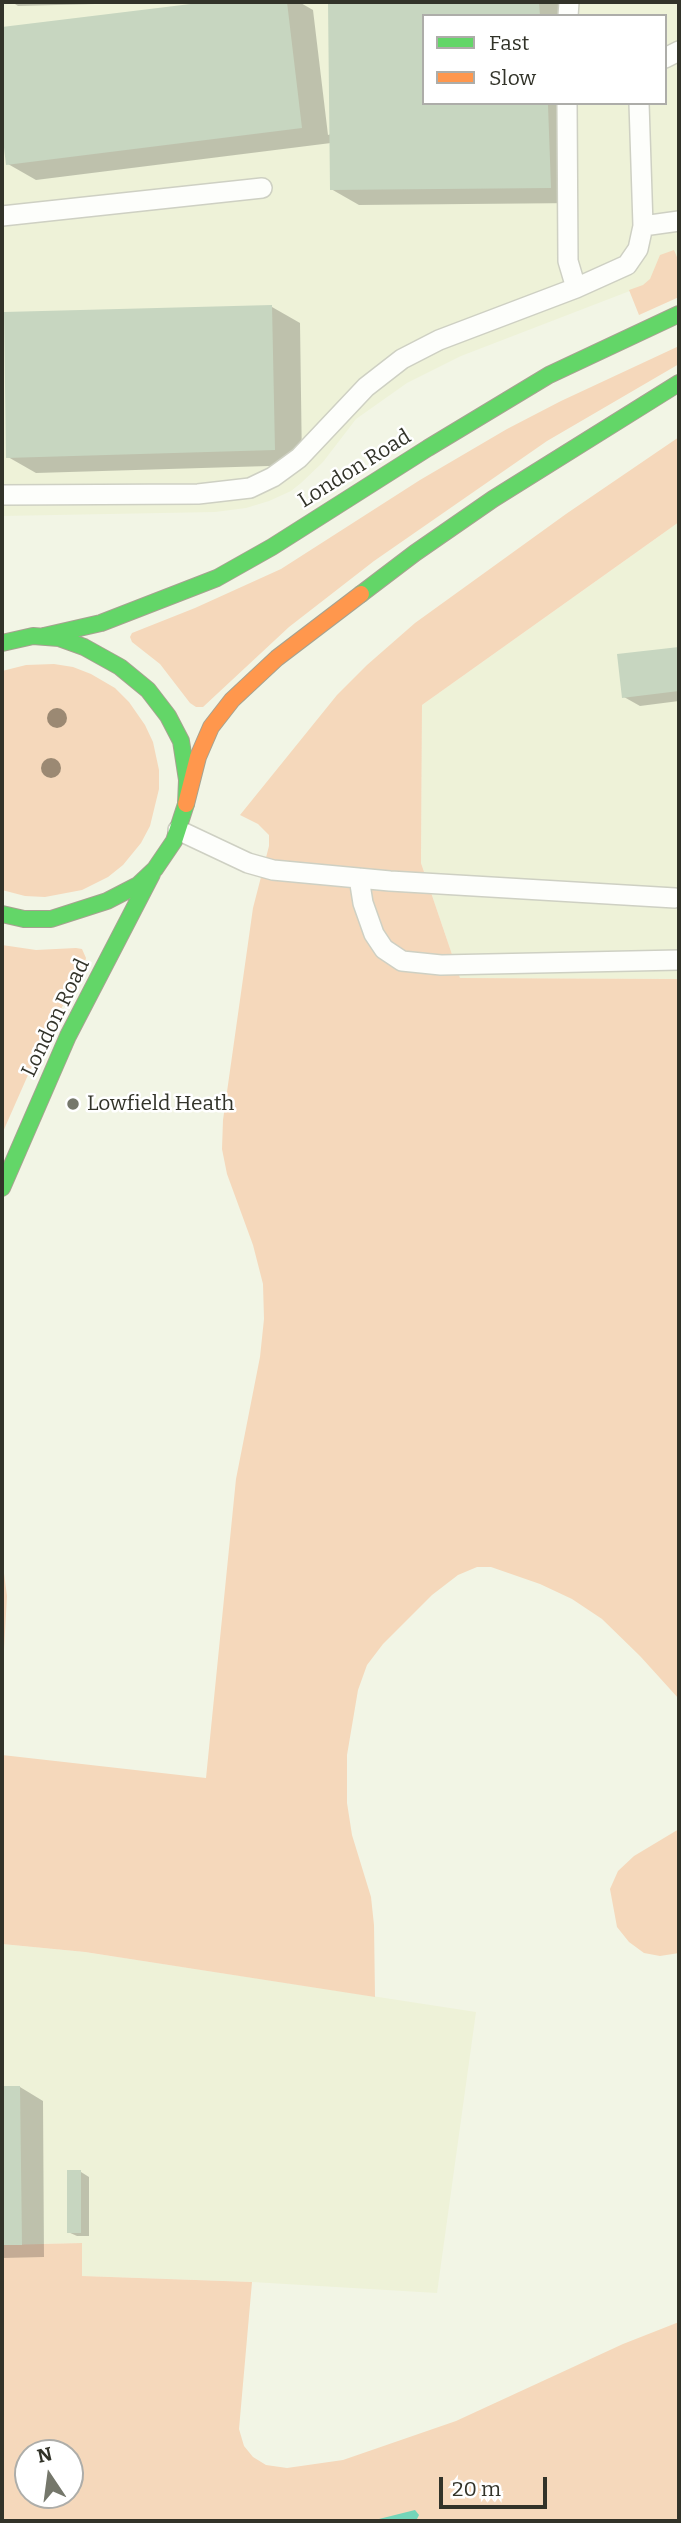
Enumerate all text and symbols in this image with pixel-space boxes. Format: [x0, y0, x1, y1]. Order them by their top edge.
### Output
legend [422, 14, 667, 105]
text: Fast [489, 30, 529, 56]
text: Slow [489, 65, 536, 91]
street label: London Road [294, 424, 416, 514]
street label: London Road [17, 955, 95, 1081]
place label: Lowfield Heath [87, 1091, 234, 1117]
marker: Lowfield Heath [65, 1096, 81, 1112]
north arrow [14, 2439, 84, 2509]
text: N [35, 2442, 54, 2468]
scale bar [443, 2464, 552, 2508]
text: 20 m [452, 2476, 501, 2502]

